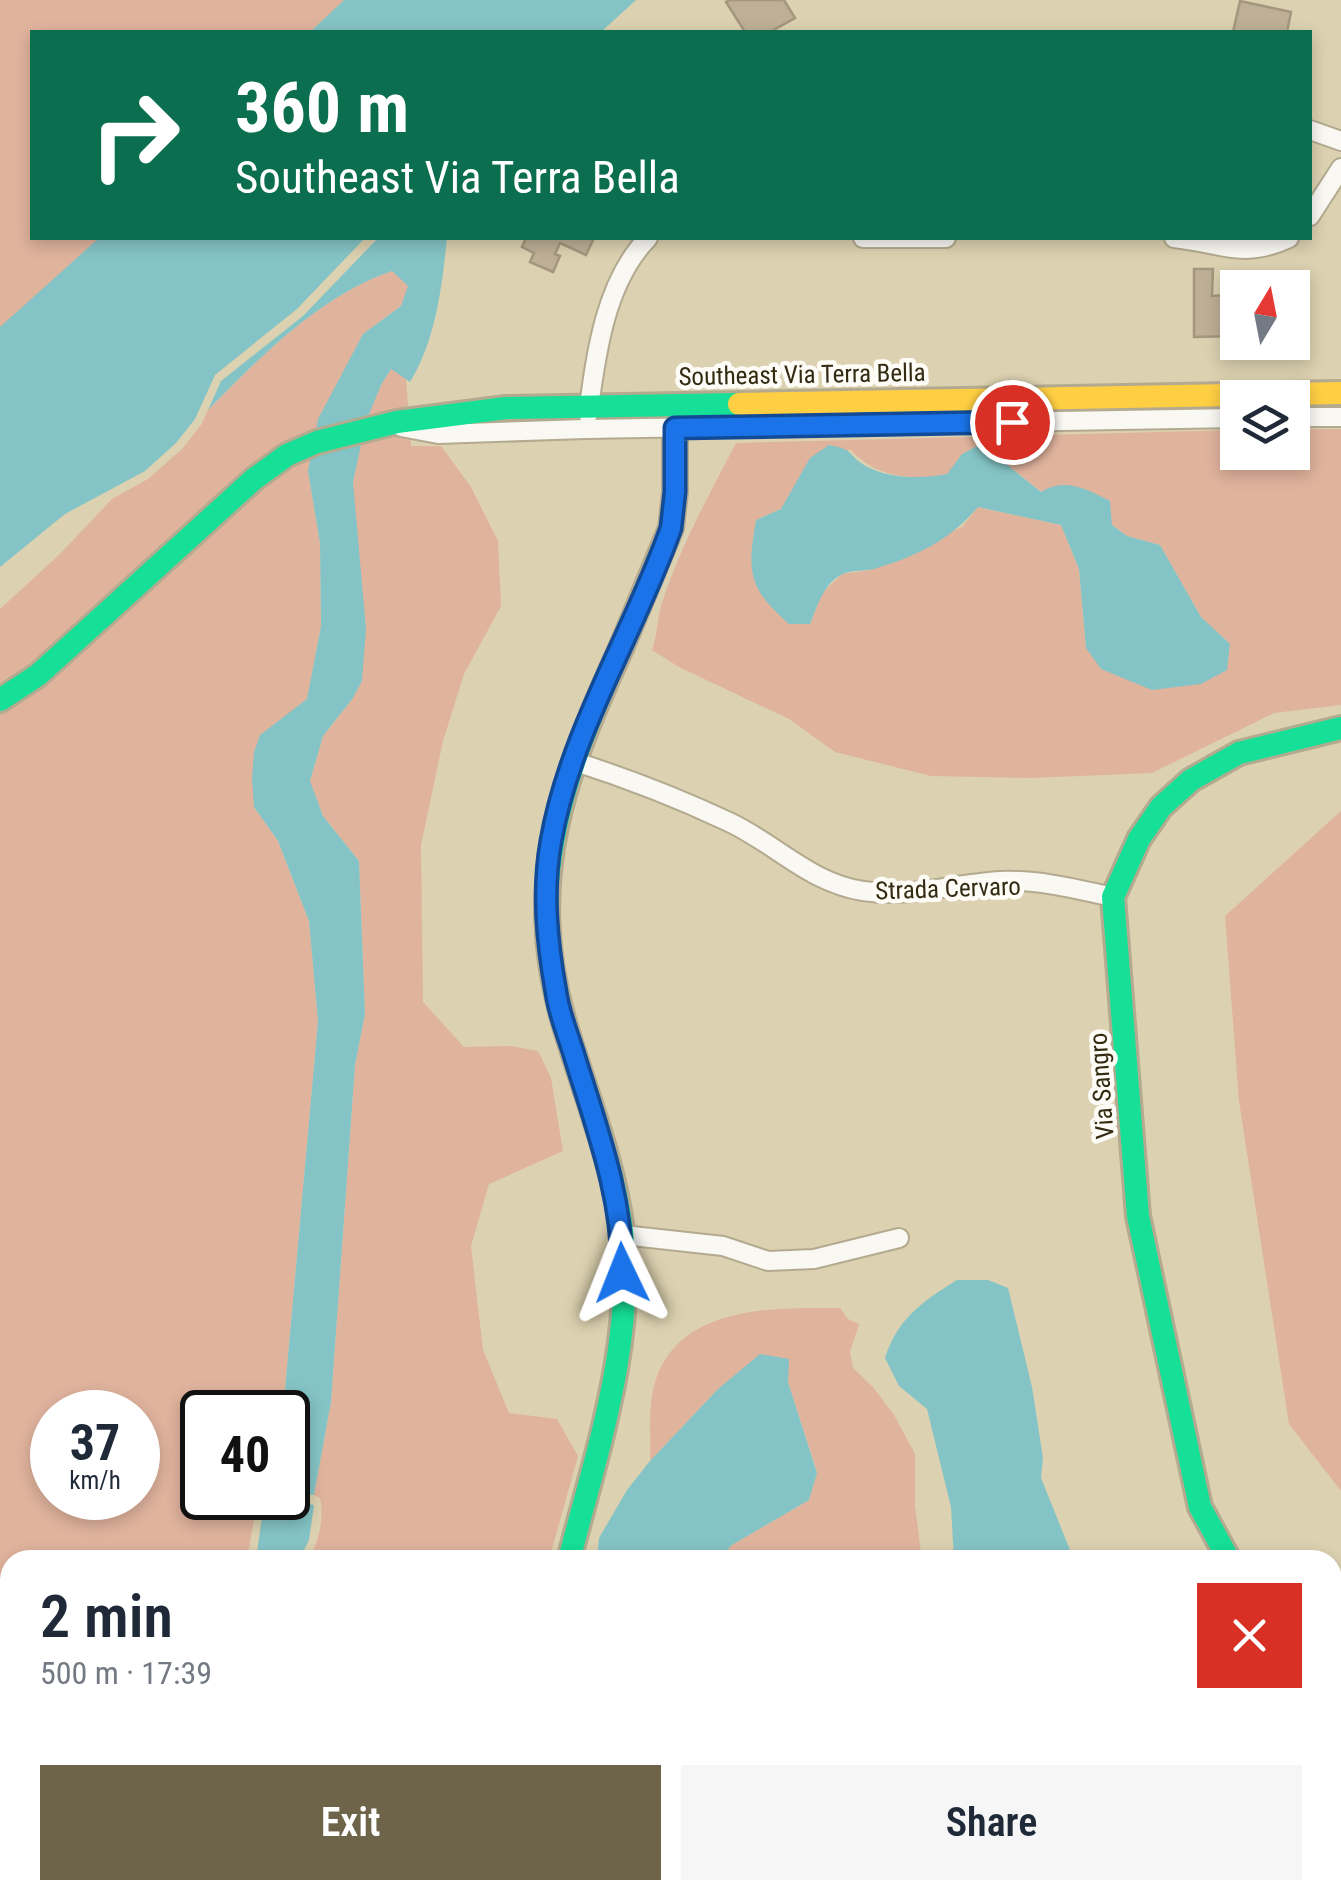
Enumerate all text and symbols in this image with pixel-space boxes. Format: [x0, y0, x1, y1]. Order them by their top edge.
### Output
text: 360 m [235, 67, 409, 149]
icon: right [70, 70, 200, 200]
text: Southeast Via Terra Bella [235, 151, 680, 204]
north arrow [1220, 270, 1310, 360]
map controls [1220, 270, 1310, 470]
street label: Southeast Via Terra Bella [678, 358, 926, 391]
pin [970, 380, 1055, 465]
button: layers [1220, 380, 1310, 470]
icon: arrive [985, 395, 1040, 450]
street label: Strada Cervaro [875, 871, 1021, 906]
street label: Via Sangro [1083, 1032, 1120, 1140]
position arrow [570, 1221, 674, 1325]
speed limit sign: 40 [180, 1390, 310, 1520]
text: 37 [70, 1414, 120, 1472]
text: km/h [69, 1466, 121, 1495]
text: 2 min [40, 1581, 173, 1652]
button: close [1197, 1583, 1302, 1688]
text: 500 m · 17:39 [40, 1654, 212, 1692]
button: Exit [40, 1765, 661, 1880]
button: Share [681, 1765, 1302, 1880]

